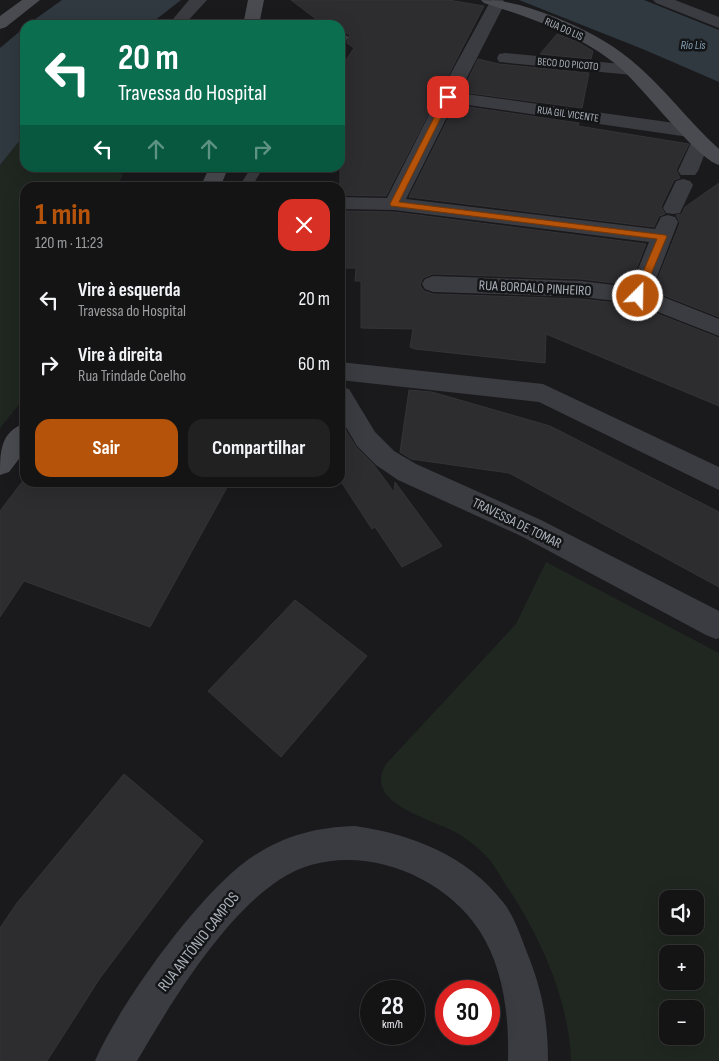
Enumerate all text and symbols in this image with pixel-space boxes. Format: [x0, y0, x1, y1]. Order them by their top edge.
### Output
street label: RUA DO LIS [543, 15, 585, 43]
text: 20 m [118, 37, 179, 80]
water label: Rio Lis [680, 38, 706, 53]
icon: left [35, 40, 100, 105]
street label: BECO DO PICOTO [537, 55, 599, 73]
pin [427, 76, 469, 118]
text: Travessa do Hospital [118, 80, 267, 107]
icon: arrive [434, 83, 462, 111]
street label: RUA GIL VICENTE [536, 103, 600, 125]
icon: left [89, 135, 117, 163]
icon: ahead [142, 135, 170, 163]
icon: ahead [195, 135, 223, 163]
icon: right [248, 135, 276, 163]
text: 1 min [35, 197, 91, 233]
button: close [278, 199, 330, 251]
text: 120 m · 11:23 [35, 234, 103, 253]
position arrow [611, 269, 663, 321]
street label: RUA BORDALO PINHEIRO [478, 277, 592, 299]
text: Vire à esquerda [78, 279, 180, 302]
icon: left [35, 286, 63, 314]
text: 20 m [298, 288, 330, 311]
text: Travessa do Hospital [78, 302, 186, 321]
text: Vire à direita [78, 344, 162, 367]
icon: right [35, 351, 63, 379]
text: 60 m [298, 353, 330, 376]
text: Rua Trindade Coelho [78, 367, 186, 386]
button: Sair [35, 419, 178, 477]
button: Compartilhar [188, 419, 330, 477]
street label: TRAVESSA DE TOMAR [469, 494, 565, 552]
street label: RUA ANTÓNIO CAMPOS [154, 888, 244, 996]
map controls [659, 890, 704, 1045]
button: sound [659, 890, 704, 935]
button: + [659, 945, 704, 990]
speed limit sign: 30 [435, 980, 500, 1045]
text: 28 [381, 991, 404, 1022]
button: − [659, 1000, 704, 1045]
text: km/h [382, 1017, 403, 1032]

